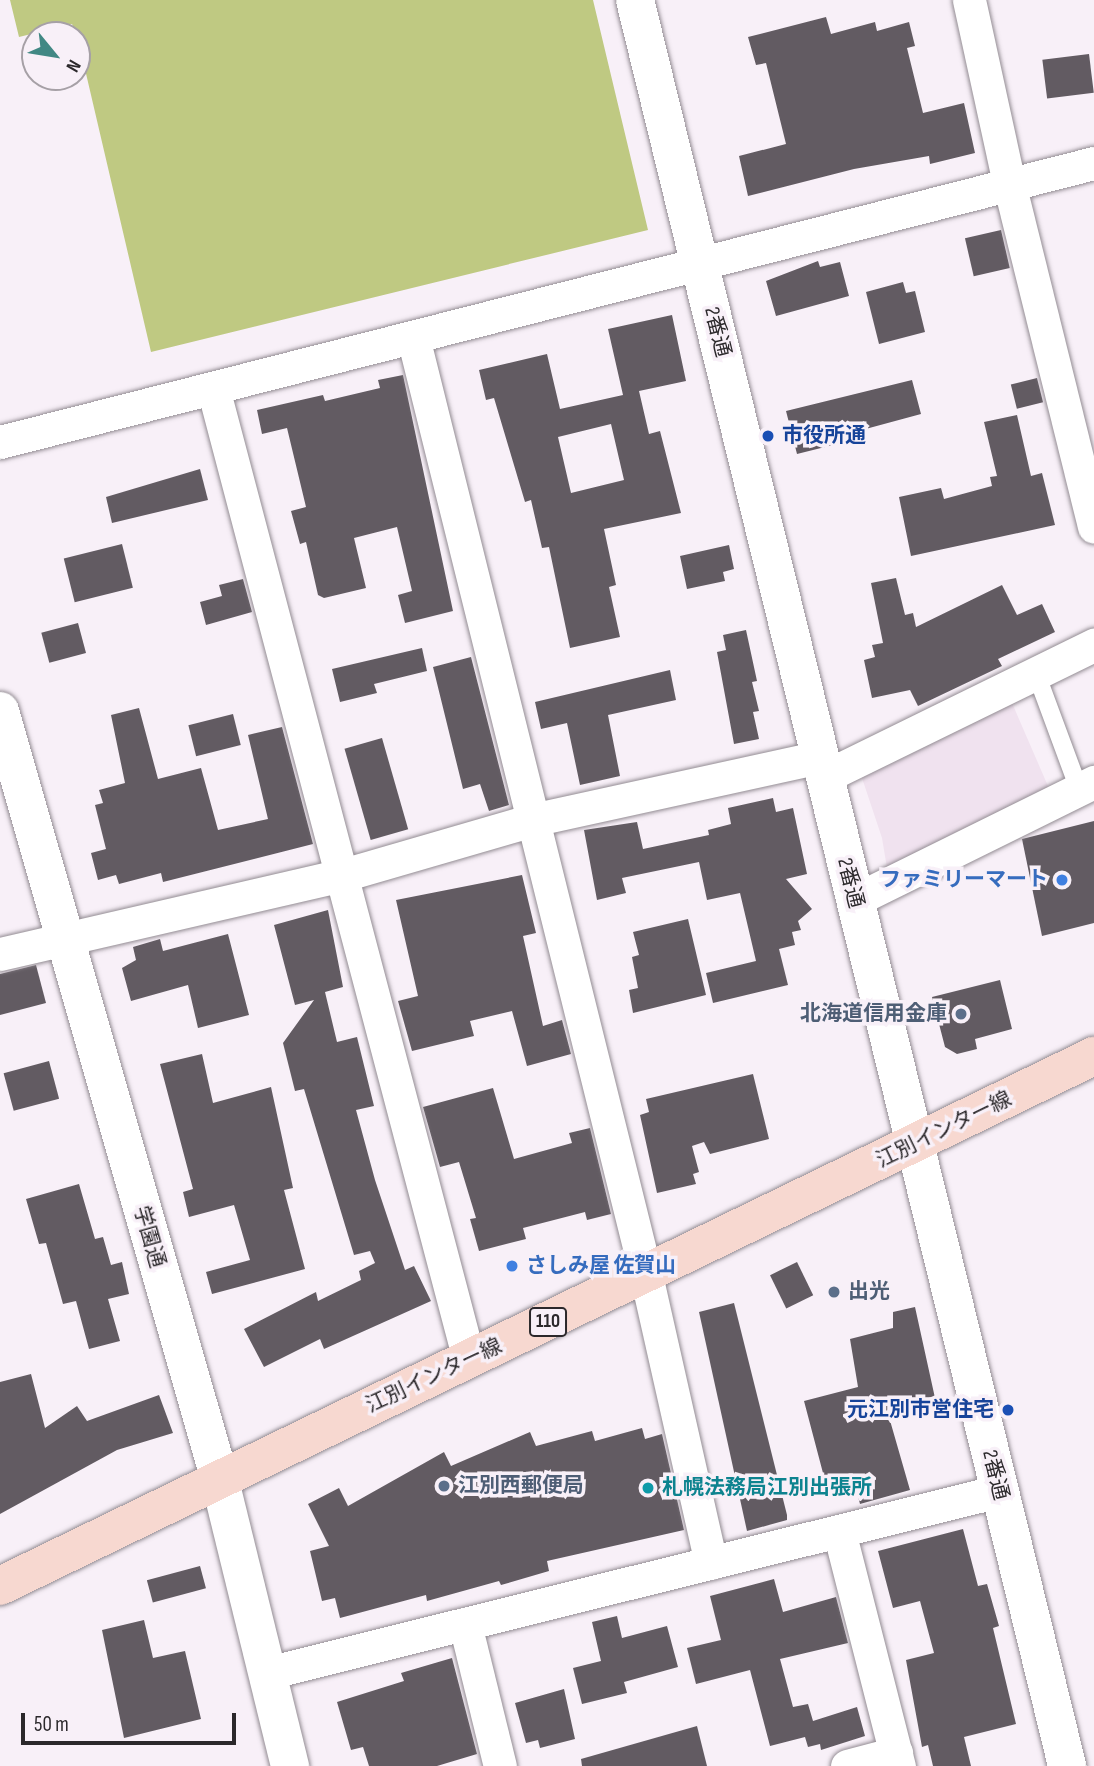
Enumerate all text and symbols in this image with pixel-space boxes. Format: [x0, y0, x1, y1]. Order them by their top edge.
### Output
north arrow [21, 21, 91, 91]
text: N [60, 56, 85, 76]
street label: 2番通 [699, 304, 735, 360]
place label: 市役所通 [782, 423, 866, 449]
marker: 市役所通 [760, 428, 776, 444]
street label: 2番通 [832, 855, 868, 911]
place label: ファミリーマート [880, 867, 1048, 893]
marker: ファミリーマート [1054, 872, 1070, 888]
place label: 北海道信用金庫 [800, 1001, 947, 1027]
marker: 北海道信用金庫 [953, 1006, 969, 1022]
street label: 江別インター線 [872, 1086, 1016, 1174]
street label: 学園通 [128, 1203, 170, 1271]
place label: さしみ屋 佐賀山 [526, 1253, 676, 1279]
marker: さしみ屋 佐賀山 [504, 1258, 520, 1274]
place label: 出光 [848, 1279, 890, 1305]
marker: 出光 [826, 1284, 842, 1300]
road number: 110 [529, 1306, 567, 1338]
street label: 江別インター線 [362, 1334, 506, 1418]
place label: 元江別市営住宅 [847, 1397, 994, 1423]
marker: 元江別市営住宅 [1000, 1402, 1016, 1418]
street label: 2番通 [977, 1447, 1013, 1503]
place label: 江別西郵便局 [458, 1473, 584, 1499]
place label: 札幌法務局江別出張所 [662, 1475, 872, 1501]
marker: 江別西郵便局 [436, 1478, 452, 1494]
marker: 札幌法務局江別出張所 [640, 1480, 656, 1496]
scale bar [24, 1700, 240, 1744]
text: 50 m [34, 1712, 69, 1737]

